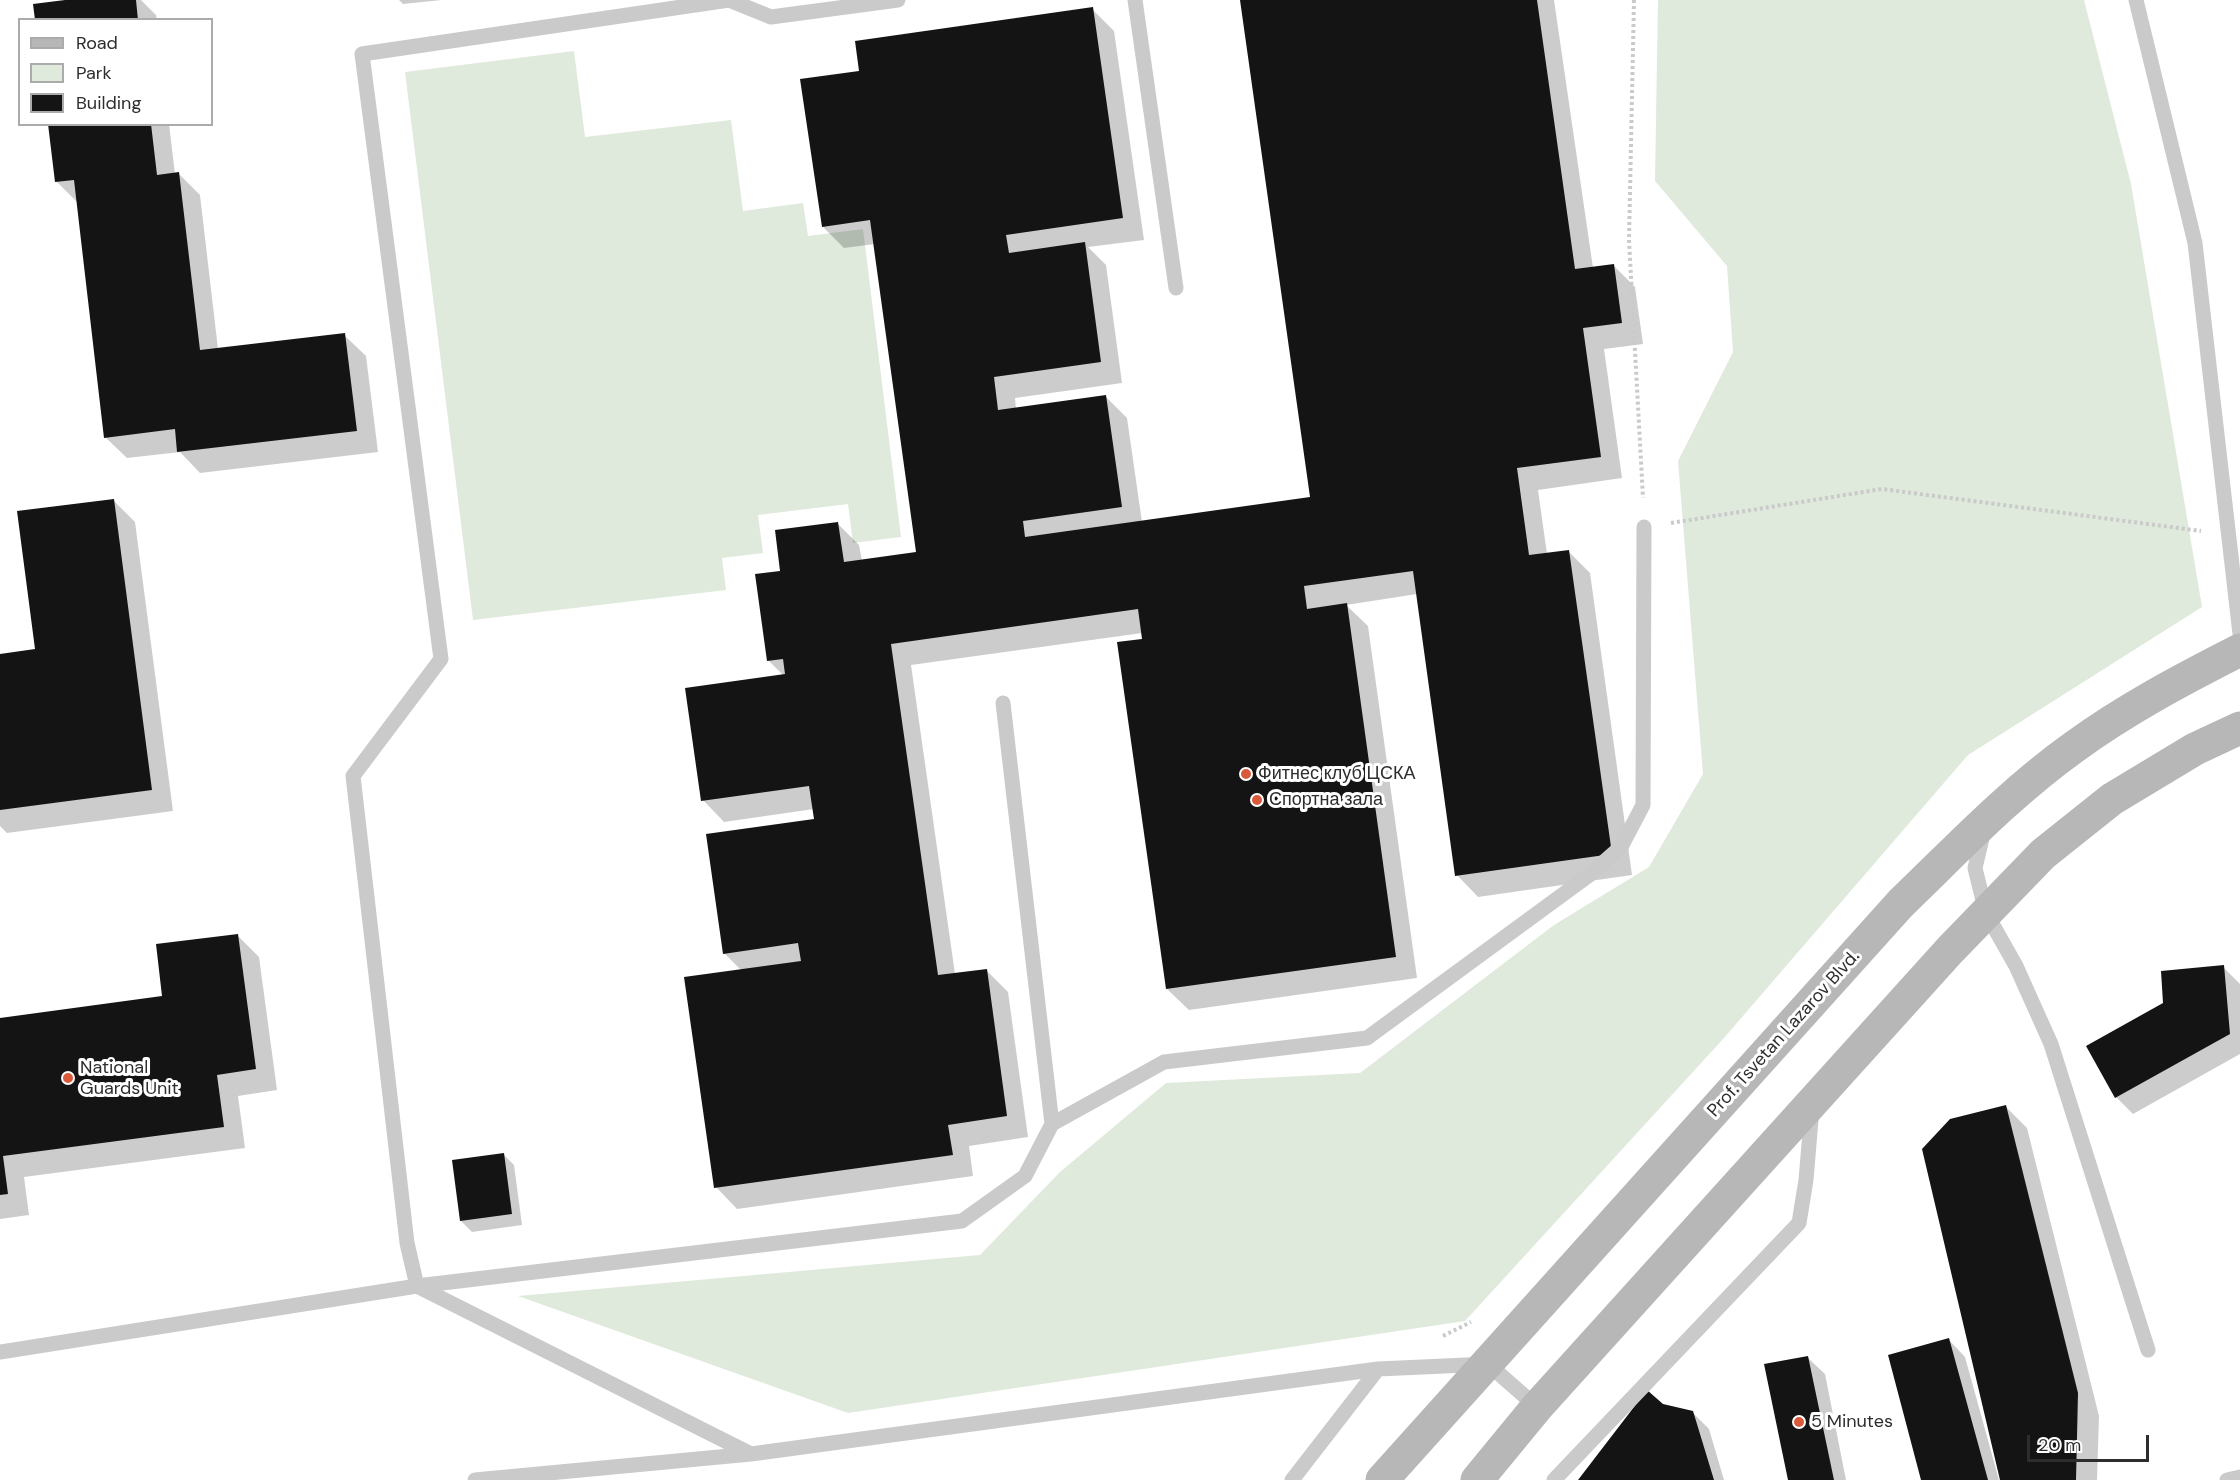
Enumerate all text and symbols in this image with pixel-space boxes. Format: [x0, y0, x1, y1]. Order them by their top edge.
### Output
legend [18, 18, 213, 126]
text: Road [76, 31, 118, 55]
text: Park [76, 61, 112, 85]
text: Building [76, 91, 141, 115]
place label: Фитнес клуб ЦСКА [1258, 763, 1415, 785]
marker: Фитнес клуб ЦСКА [1239, 767, 1253, 781]
place label: Спортна зала [1269, 789, 1383, 811]
marker: Спортна зала [1250, 793, 1264, 807]
street label: Prof. Tsvetan Lazarov Blvd. [1704, 946, 1864, 1122]
place label: National Guards Unit [80, 1057, 179, 1100]
marker: National Guards Unit [61, 1071, 75, 1085]
place label: 5 Minutes [1811, 1411, 1893, 1433]
marker: 5 Minutes [1792, 1415, 1806, 1429]
scale bar [2030, 1423, 2152, 1461]
text: 20 m [2038, 1433, 2081, 1457]

